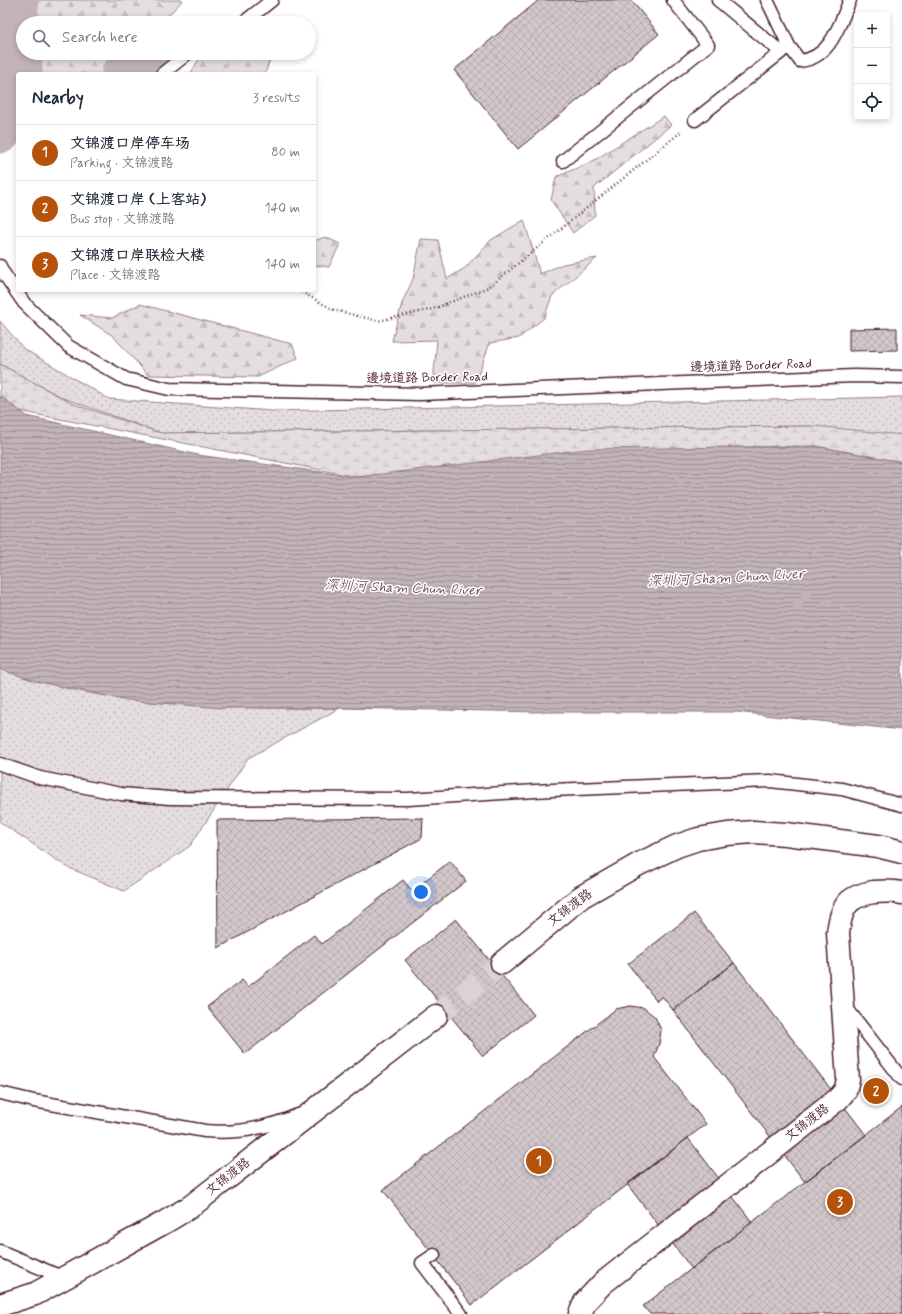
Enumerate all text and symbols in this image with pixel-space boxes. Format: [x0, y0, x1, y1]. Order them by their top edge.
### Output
map controls [854, 12, 890, 120]
button: + [854, 12, 890, 48]
search box [16, 16, 316, 60]
icon: search [30, 27, 52, 49]
text: Search here [62, 28, 138, 48]
button: − [854, 48, 890, 84]
button: locate [854, 84, 890, 120]
text: Nearby [32, 87, 84, 109]
text: 3 results [253, 90, 300, 107]
text: 文锦渡口岸停车场 [70, 134, 190, 154]
text: 1 [42, 144, 48, 161]
text: 80 m [271, 144, 300, 161]
text: Parking · 文锦渡路 [70, 155, 174, 172]
text: 文锦渡口岸 (上客站) [70, 190, 206, 210]
text: 2 [42, 200, 48, 217]
text: 140 m [265, 200, 300, 217]
text: Bus stop · 文锦渡路 [70, 211, 175, 228]
text: 文锦渡口岸联检大楼 [70, 246, 205, 266]
text: 3 [42, 256, 48, 273]
text: 140 m [265, 256, 300, 273]
text: Place · 文锦渡路 [70, 267, 161, 284]
street label: 邊境道路 Border Road [690, 355, 812, 377]
street label: 邊境道路 Border Road [366, 368, 488, 388]
water label: 深圳河 Sham Chun River [647, 565, 807, 591]
water label: 深圳河 Sham Chun River [324, 576, 484, 600]
your location [411, 882, 431, 902]
street label: 文锦渡路 [544, 886, 596, 930]
pin: 2 [863, 1076, 889, 1106]
street label: 文锦渡路 [781, 1100, 833, 1146]
pin: 1 [526, 1146, 552, 1176]
street label: 文锦渡路 [202, 1154, 254, 1200]
pin: 3 [827, 1187, 853, 1217]

